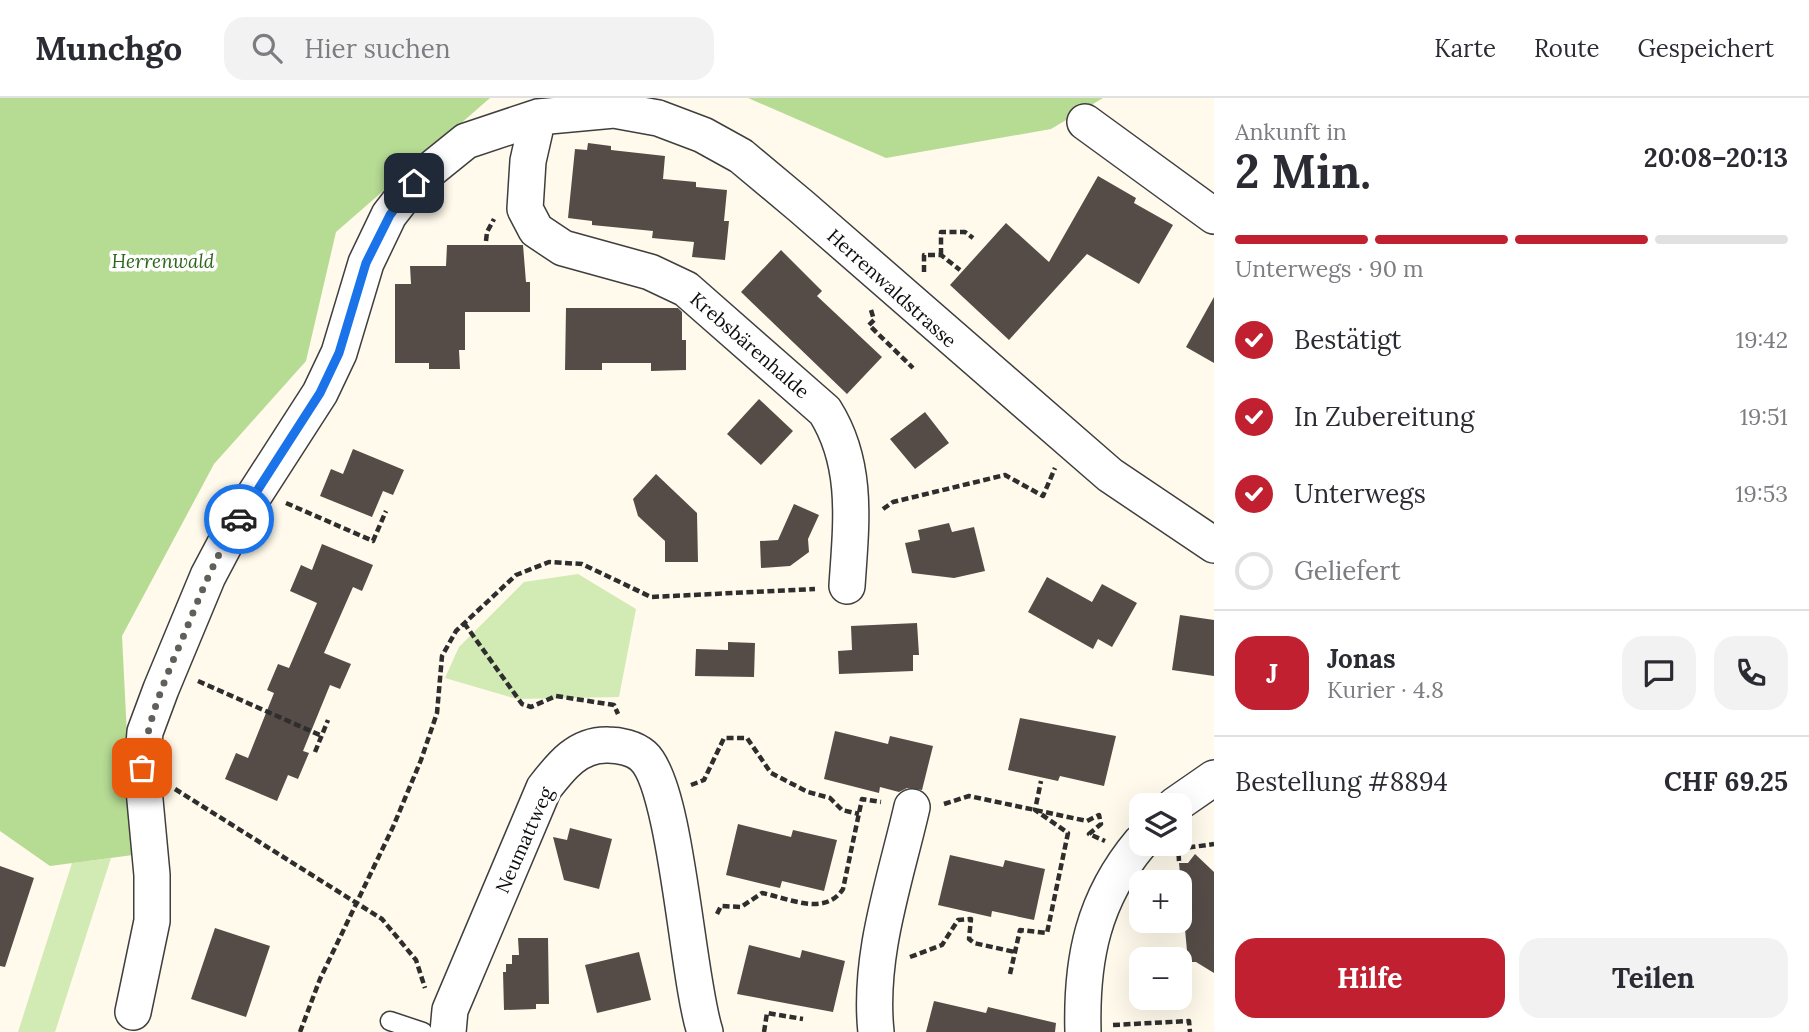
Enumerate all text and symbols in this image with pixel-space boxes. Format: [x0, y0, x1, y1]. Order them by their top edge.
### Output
search box [224, 17, 714, 80]
text: Munchgo [35, 27, 182, 69]
icon: search [248, 29, 286, 67]
text: Hier suchen [304, 32, 451, 65]
text: Karte [1434, 33, 1496, 64]
text: Route [1534, 33, 1600, 64]
text: Gespeichert [1638, 33, 1774, 64]
text: Ankunft in [1235, 117, 1347, 146]
text: 20:08–20:13 [1644, 141, 1788, 174]
text: 2 Min. [1235, 142, 1371, 201]
pin [384, 153, 444, 213]
icon: home [395, 164, 433, 202]
street label: Herrenwaldstrasse [822, 224, 962, 352]
park label: Herrenwald [112, 249, 215, 273]
text: Unterwegs · 90 m [1235, 254, 1424, 283]
street label: Krebsbärenhalde [686, 287, 814, 403]
icon: check [1235, 321, 1273, 359]
text: Bestätigt [1294, 323, 1401, 356]
text: 19:42 [1736, 325, 1788, 354]
icon: check [1235, 398, 1273, 436]
text: In Zubereitung [1294, 400, 1474, 433]
text: 19:51 [1740, 402, 1788, 431]
icon: check [1235, 475, 1273, 513]
text: Unterwegs [1294, 477, 1426, 510]
text: 19:53 [1735, 479, 1788, 508]
courier [204, 484, 274, 554]
icon: car [220, 500, 258, 538]
text: Geliefert [1294, 554, 1401, 587]
button: chat [1622, 636, 1696, 710]
button: phone [1714, 636, 1788, 710]
text: Jonas [1327, 642, 1396, 675]
text: J [1266, 657, 1278, 690]
text: Kurier · 4.8 [1327, 675, 1444, 704]
pin [112, 738, 172, 798]
icon: bag [123, 749, 161, 787]
text: Bestellung #8894 [1235, 765, 1448, 798]
text: CHF 69.25 [1664, 765, 1788, 798]
street label: Neumattweg [490, 783, 558, 897]
map controls [1129, 793, 1192, 1010]
button: layers [1129, 793, 1192, 856]
button: + [1129, 870, 1192, 933]
button: Hilfe [1235, 938, 1505, 1018]
button: Teilen [1519, 938, 1788, 1018]
button: − [1129, 947, 1192, 1010]

